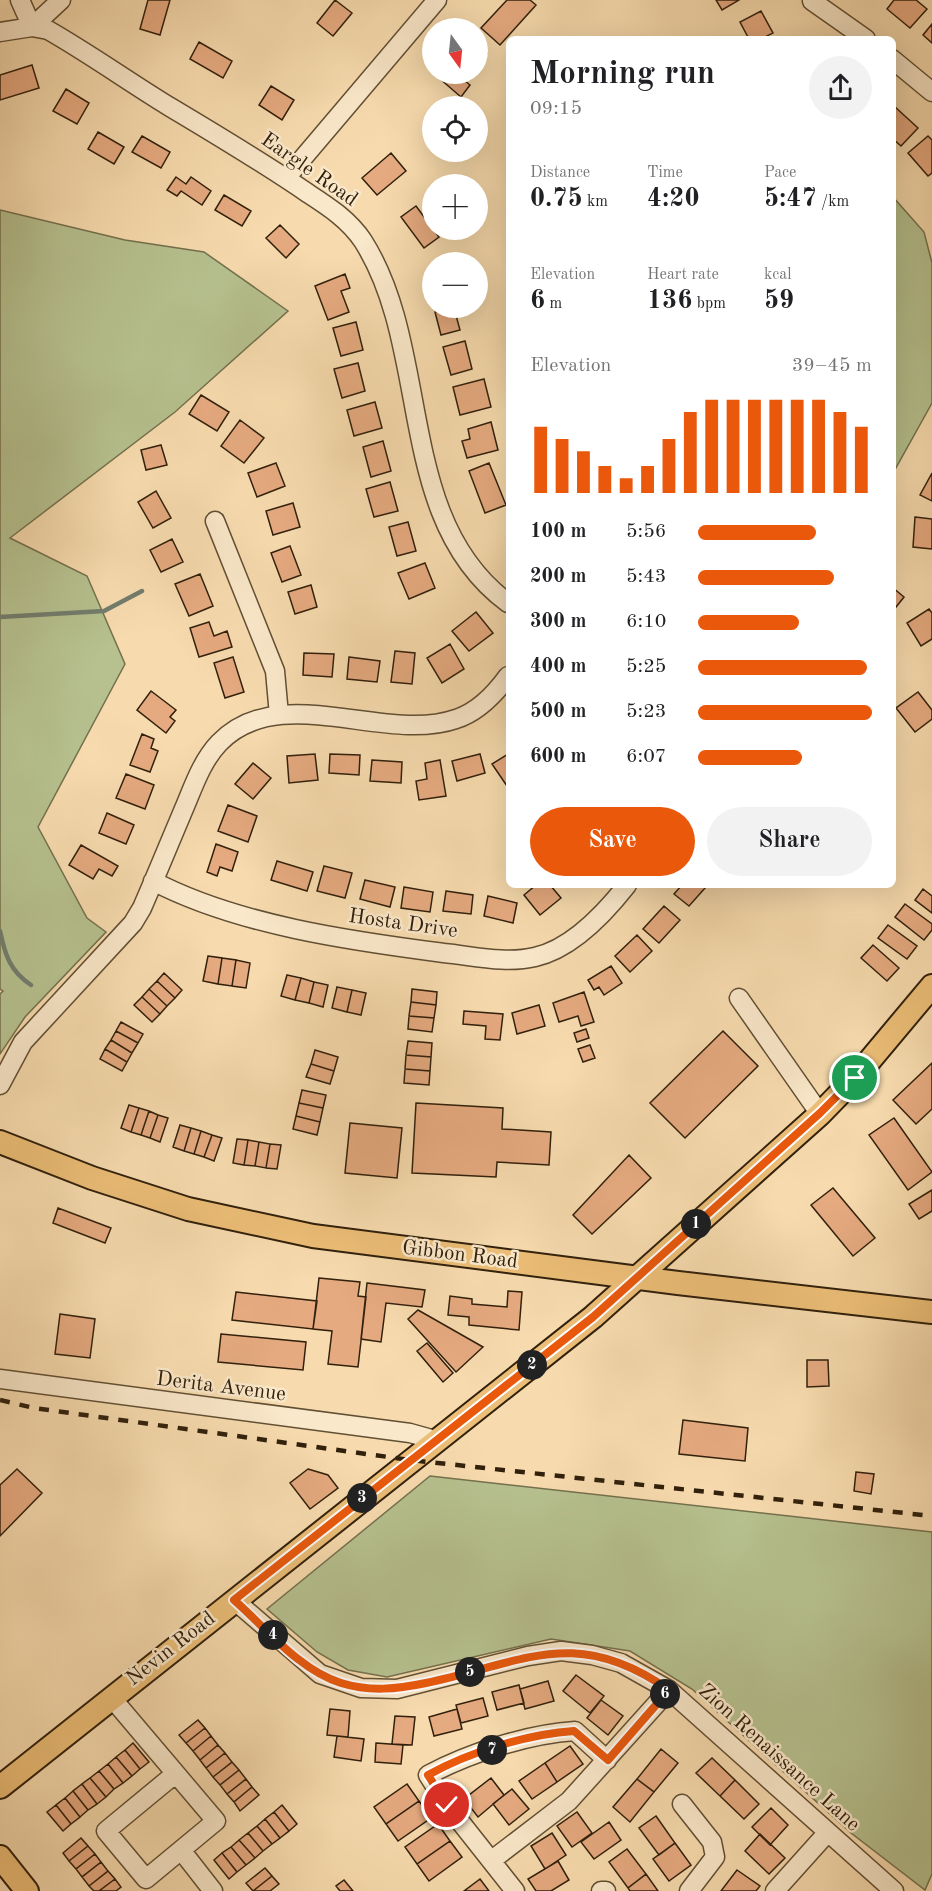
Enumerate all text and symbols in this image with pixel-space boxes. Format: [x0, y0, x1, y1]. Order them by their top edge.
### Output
north arrow [422, 18, 488, 84]
map controls [422, 18, 488, 318]
button: share [809, 56, 872, 119]
text: Morning run [530, 58, 715, 91]
button: locate [422, 96, 488, 162]
text: 09:15 [530, 99, 582, 119]
street label: Eargle Road [257, 129, 361, 211]
text: Distance [530, 165, 590, 181]
text: Time [647, 165, 683, 181]
text: Pace [764, 165, 796, 181]
button: + [422, 174, 488, 240]
text: 0.75 [530, 186, 583, 212]
text: 4:20 [647, 186, 700, 212]
text: 5:47 [764, 186, 817, 212]
text: km [583, 194, 608, 210]
text: /km [817, 194, 849, 210]
button: − [422, 252, 488, 318]
text: Elevation [530, 267, 595, 283]
text: Heart rate [647, 267, 719, 283]
text: kcal [764, 267, 792, 283]
text: 6 [530, 288, 545, 314]
text: 136 [647, 288, 692, 314]
text: 59 [764, 288, 794, 314]
text: m [545, 296, 562, 312]
text: bpm [692, 296, 726, 312]
text: Elevation [530, 356, 611, 376]
text: 39–45 m [792, 356, 872, 376]
text: 100 m [530, 522, 586, 542]
text: 5:56 [626, 522, 666, 542]
text: 200 m [530, 567, 586, 587]
text: 5:43 [626, 567, 666, 587]
text: 300 m [530, 612, 586, 632]
text: 6:10 [626, 612, 666, 632]
text: 400 m [530, 657, 586, 677]
text: 5:25 [626, 657, 666, 677]
text: 500 m [530, 702, 586, 722]
text: 5:23 [626, 702, 666, 722]
text: 600 m [530, 747, 586, 767]
text: 6:07 [626, 747, 666, 767]
button: Save [530, 807, 695, 876]
button: Share [707, 807, 872, 876]
street label: Hosta Drive [347, 906, 459, 942]
pin [829, 1052, 880, 1103]
icon: arrive [838, 1061, 871, 1094]
pin: 1 [681, 1209, 711, 1239]
text: 1 [691, 1216, 701, 1232]
street label: Gibbon Road [401, 1237, 519, 1273]
pin: 2 [517, 1350, 547, 1380]
text: 2 [527, 1357, 537, 1373]
street label: Derita Avenue [155, 1369, 287, 1405]
pin: 3 [347, 1483, 377, 1513]
text: 3 [357, 1490, 367, 1506]
street label: Nevin Road [123, 1608, 220, 1690]
pin: 4 [258, 1620, 288, 1650]
text: 4 [268, 1627, 278, 1643]
pin: 5 [455, 1657, 485, 1687]
text: 5 [465, 1664, 475, 1680]
pin: 6 [650, 1679, 680, 1709]
street label: Zion Renaissance Lane [694, 1680, 864, 1836]
text: 6 [660, 1686, 670, 1702]
pin: 7 [477, 1735, 507, 1765]
text: 7 [487, 1742, 497, 1758]
pin [421, 1779, 472, 1830]
icon: check [430, 1788, 463, 1821]

